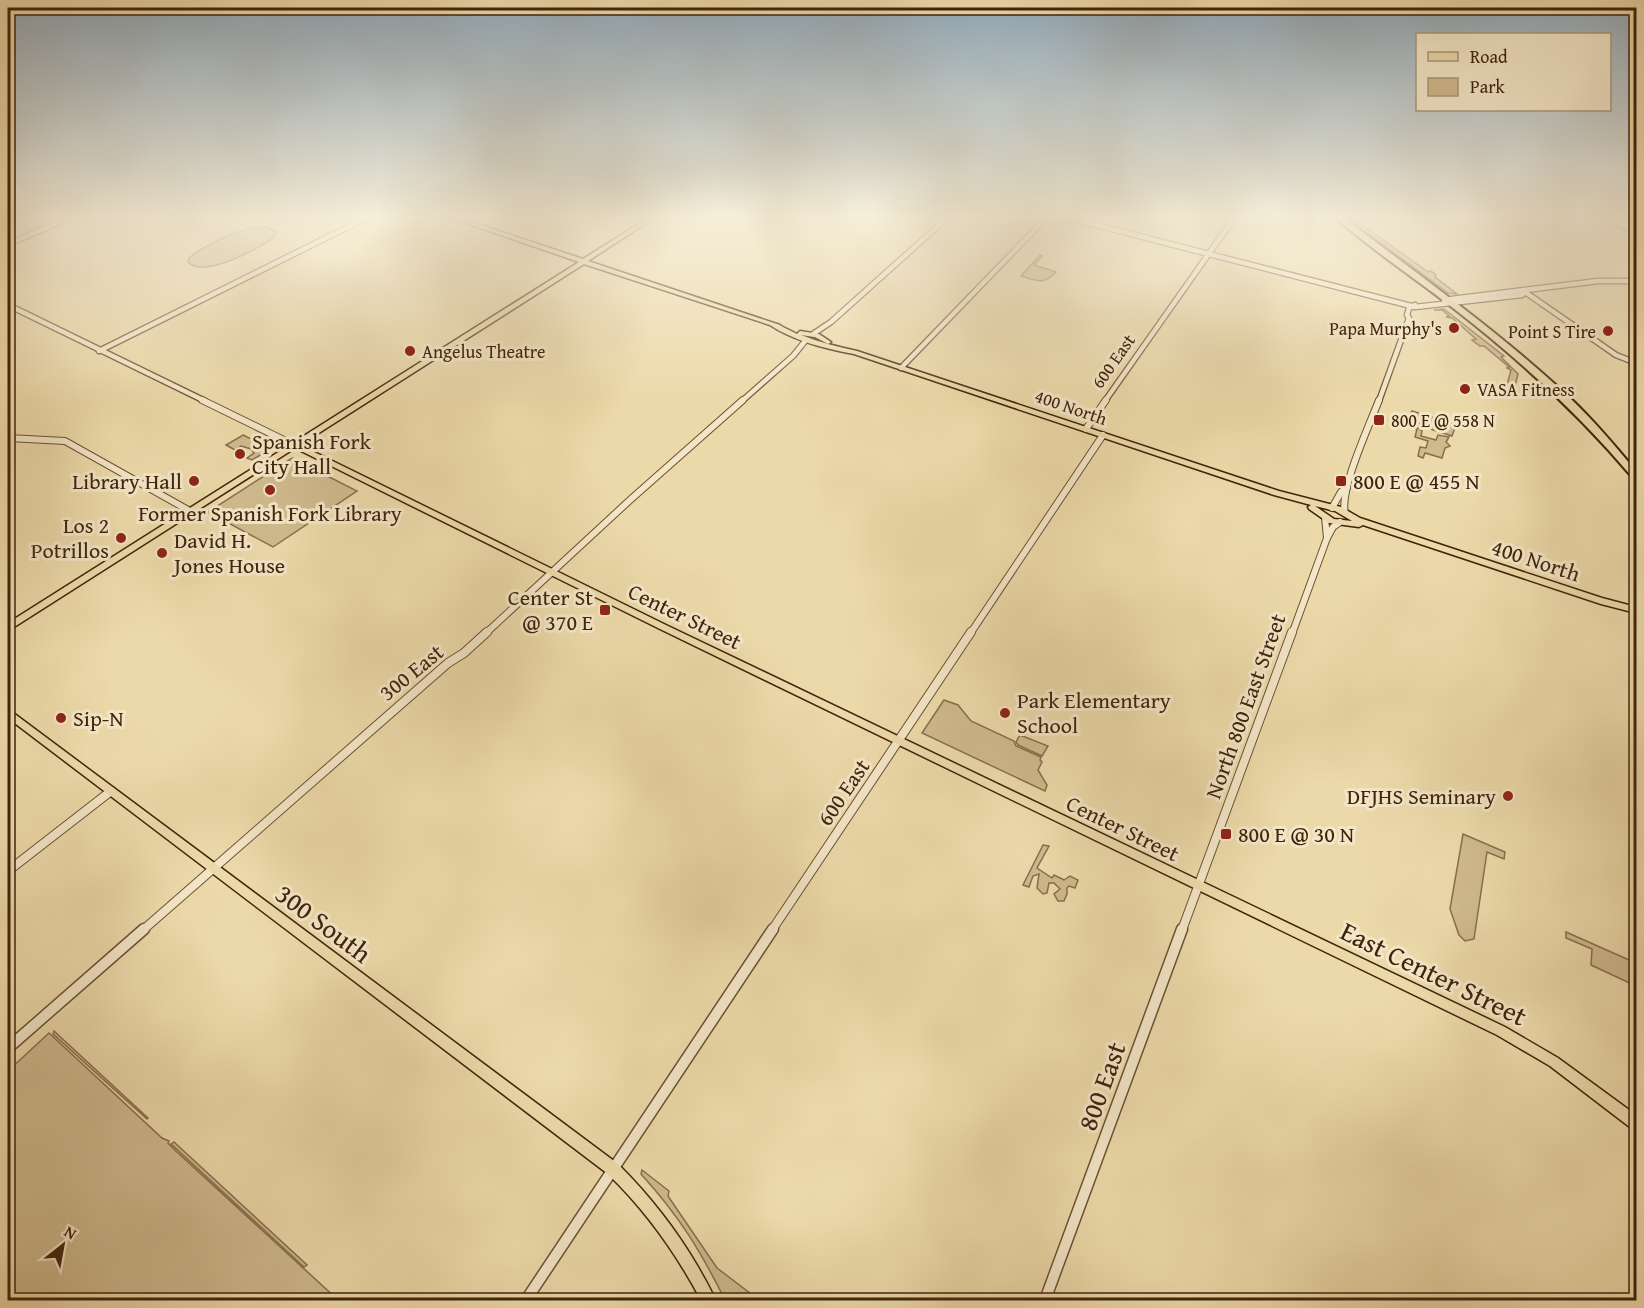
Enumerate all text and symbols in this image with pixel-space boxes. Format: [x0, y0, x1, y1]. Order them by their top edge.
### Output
legend [1416, 33, 1611, 111]
text: Road [1470, 43, 1508, 70]
text: Park [1470, 73, 1506, 100]
place label: Papa Murphy's [1329, 315, 1442, 342]
place label: Point S Tire [1508, 318, 1596, 345]
marker: Papa Murphy's [1447, 321, 1461, 335]
marker: Point S Tire [1601, 324, 1615, 338]
street label: 600 East [1084, 328, 1142, 394]
place label: Angelus Theatre [422, 338, 545, 365]
marker: Angelus Theatre [403, 344, 417, 358]
place label: VASA Fitness [1477, 376, 1575, 403]
street label: 400 North [1031, 382, 1111, 432]
marker: VASA Fitness [1458, 382, 1472, 396]
place label: 800 E @ 558 N [1391, 407, 1495, 434]
marker: 800 E @ 558 N [1372, 413, 1386, 427]
place label: Spanish Fork City Hall [252, 425, 372, 482]
marker: Spanish Fork City Hall [233, 447, 247, 461]
place label: Library Hall [72, 465, 182, 497]
place label: 800 E @ 455 N [1353, 465, 1480, 497]
marker: Library Hall [187, 474, 201, 488]
marker: 800 E @ 455 N [1334, 474, 1348, 488]
marker: Former Spanish Fork Library [263, 483, 277, 497]
place label: Former Spanish Fork Library [138, 497, 402, 529]
place label: Los 2 Potrillos [31, 509, 109, 566]
place label: David H. Jones House [171, 524, 285, 581]
marker: Los 2 Potrillos [114, 531, 128, 545]
street label: 400 North [1488, 531, 1585, 590]
marker: David H. Jones House [155, 546, 169, 560]
street label: Center Street [623, 575, 747, 657]
place label: Center St @ 370 E [508, 581, 593, 638]
marker: Center St @ 370 E [598, 603, 612, 617]
street label: North 800 East Street [1197, 609, 1293, 803]
street label: 300 East [372, 636, 450, 708]
place label: Park Elementary School [1017, 684, 1171, 741]
place label: Sip-N [73, 702, 124, 734]
marker: Park Elementary School [998, 706, 1012, 720]
marker: Sip-N [54, 711, 68, 725]
street label: 600 East [809, 752, 877, 832]
place label: DFJHS Seminary [1347, 780, 1496, 812]
street label: Center Street [1061, 787, 1185, 869]
marker: DFJHS Seminary [1501, 789, 1515, 803]
place label: 800 E @ 30 N [1238, 818, 1354, 850]
marker: 800 E @ 30 N [1219, 827, 1233, 841]
street label: 300 South [268, 874, 380, 972]
street label: East Center Street [1334, 911, 1534, 1036]
street label: 800 East [1067, 1036, 1136, 1136]
north arrow [33, 1215, 93, 1275]
text: N [60, 1219, 82, 1245]

